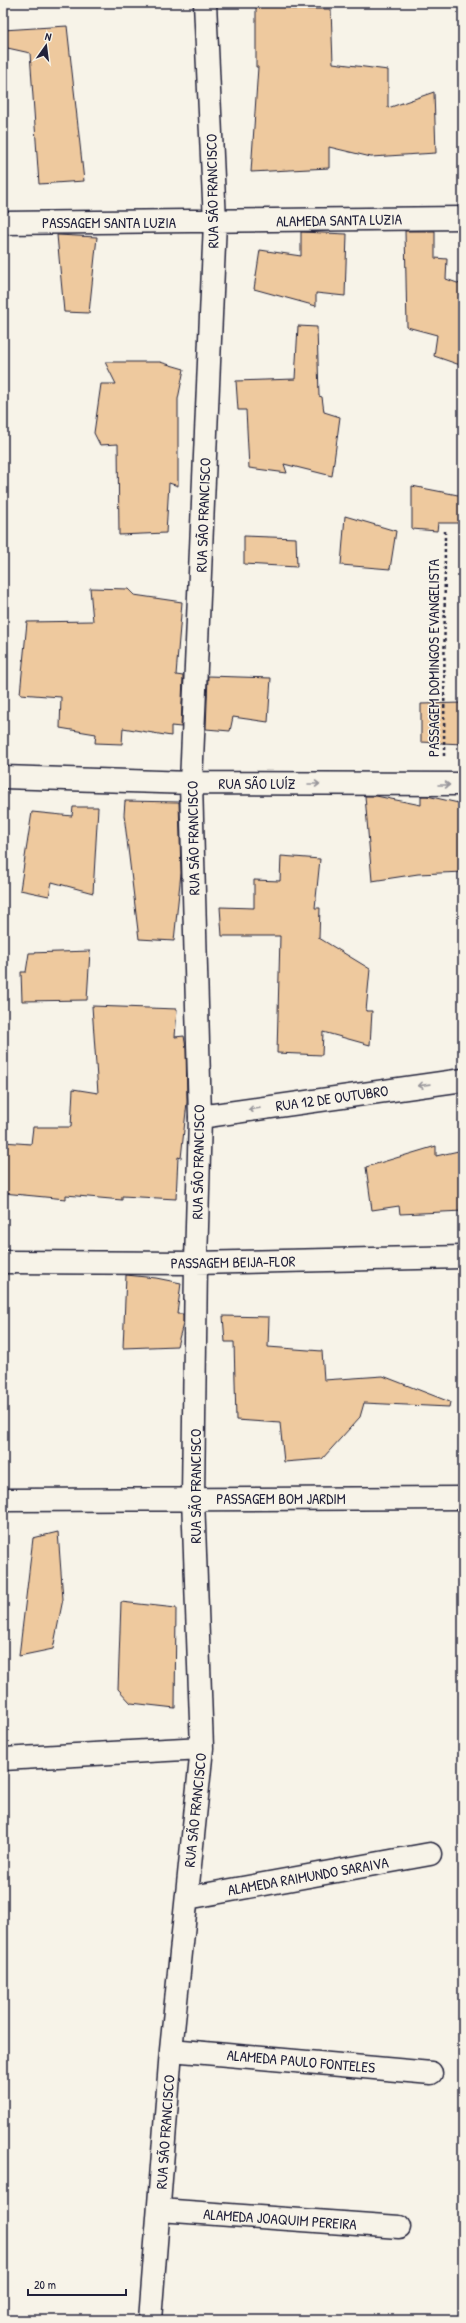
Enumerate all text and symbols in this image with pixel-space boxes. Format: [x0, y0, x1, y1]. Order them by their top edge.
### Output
north arrow [26, 26, 66, 66]
text: N [44, 29, 53, 44]
street label: RUA SÃO FRANCISCO [201, 133, 223, 249]
street label: ALAMEDA SANTA LUZIA [276, 208, 403, 232]
street label: PASSAGEM SANTA LUZIA [42, 212, 177, 233]
street label: RUA SÃO FRANCISCO [191, 457, 215, 573]
street label: PASSAGEM DOMINGOS EVANGELISTA [423, 558, 444, 757]
street label: RUA SÃO LUÍZ [219, 773, 296, 794]
street label: RUA SÃO FRANCISCO [182, 780, 204, 896]
one-way arrow [307, 780, 320, 787]
one-way arrow [437, 781, 450, 789]
street label: RUA 12 DE OUTUBRO [274, 1080, 390, 1116]
one-way arrow [418, 1081, 431, 1089]
street label: RUA SÃO FRANCISCO [187, 1104, 209, 1220]
one-way arrow [248, 1106, 261, 1113]
street label: PASSAGEM BEIJA-FLOR [170, 1250, 296, 1274]
street label: RUA SÃO FRANCISCO [185, 1429, 206, 1543]
street label: PASSAGEM BOM JARDIM [216, 1488, 346, 1509]
street label: RUA SÃO FRANCISCO [179, 1752, 211, 1868]
street label: ALAMEDA RAIMUNDO SARAIVA [226, 1851, 391, 1900]
street label: ALAMEDA PAULO FONTELES [226, 2044, 376, 2078]
street label: RUA SÃO FRANCISCO [151, 2074, 179, 2190]
street label: ALAMEDA JOAQUIM PEREIRA [203, 2203, 358, 2235]
scale bar [28, 2271, 126, 2297]
text: 20 m [34, 2276, 56, 2293]

